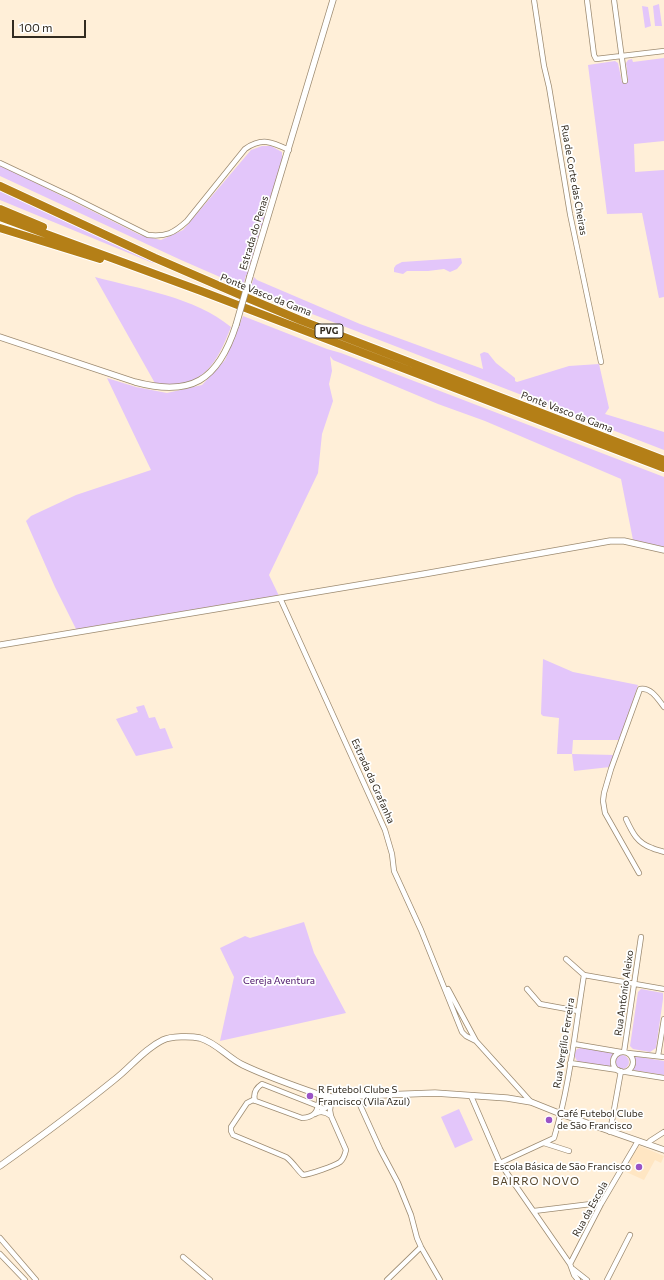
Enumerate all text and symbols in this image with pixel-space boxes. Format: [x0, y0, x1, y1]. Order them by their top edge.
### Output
scale bar [14, 12, 88, 38]
text: 100 m [19, 20, 53, 34]
street label: Rua de Corte das Cheiras [558, 124, 590, 236]
street label: Estrada do Penas [237, 194, 271, 272]
street label: Ponte Vasco da Gama [219, 271, 313, 319]
road number: PVG [315, 324, 343, 338]
street label: Ponte Vasco da Gama [519, 389, 615, 435]
street label: Estrada da Grafanha [349, 737, 397, 825]
street label: Rua António Aleixo [612, 949, 636, 1037]
park label: Cereja Aventura [243, 975, 315, 987]
street label: Rua Vergílio Ferreira [551, 997, 577, 1089]
place label: R Futebol Clube S Francisco (Vila Azul) [318, 1084, 410, 1108]
marker: R Futebol Clube S Francisco (Vila Azul) [305, 1091, 315, 1101]
place label: Café Futebol Clube de São Francisco [557, 1108, 643, 1132]
marker: Café Futebol Clube de São Francisco [544, 1115, 554, 1125]
place label: Escola Básica de São Francisco [494, 1161, 631, 1173]
marker: Escola Básica de São Francisco [634, 1162, 644, 1172]
district label: BAIRRO NOVO [492, 1174, 580, 1188]
street label: Rua da Escola [570, 1179, 610, 1239]

